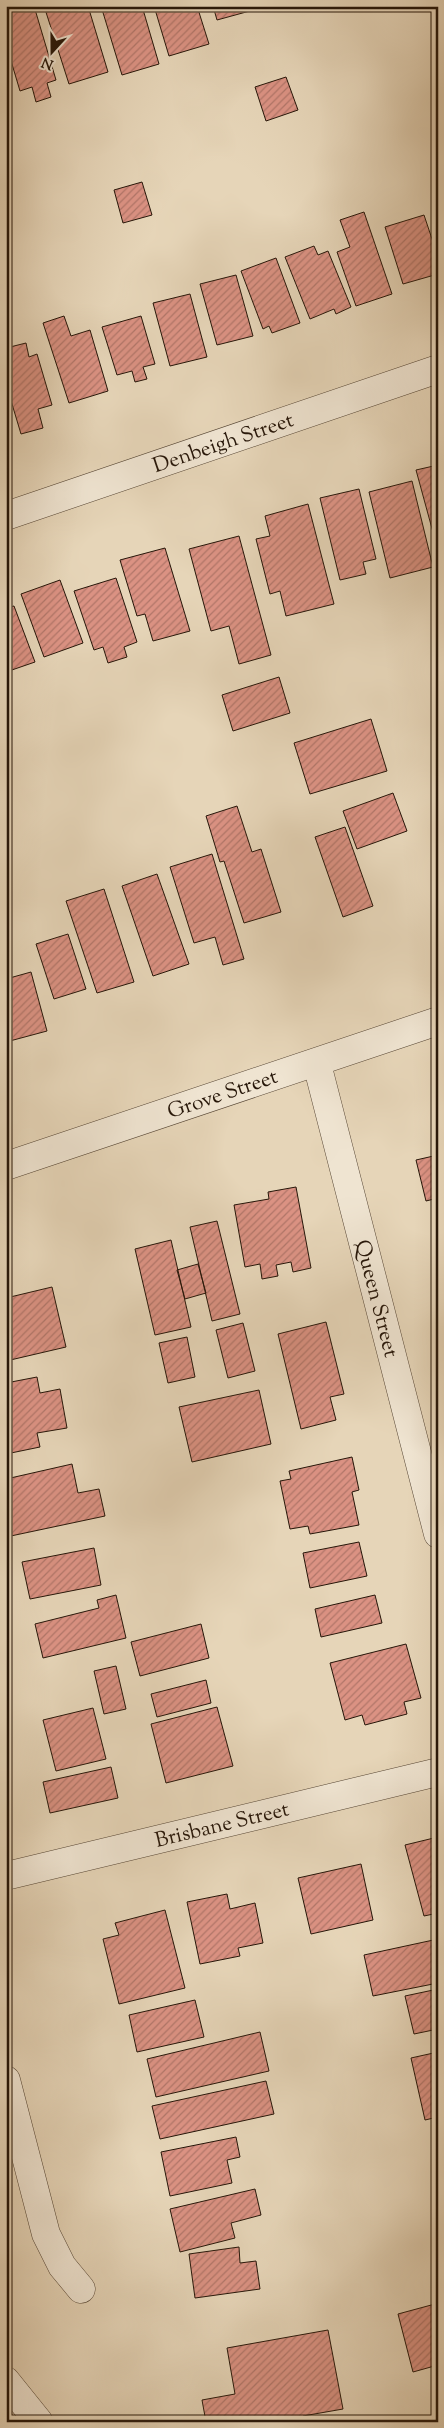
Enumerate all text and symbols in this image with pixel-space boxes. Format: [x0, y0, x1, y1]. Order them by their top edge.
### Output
north arrow [28, 28, 78, 78]
text: N [39, 51, 57, 74]
street label: Denbeigh Street [149, 406, 298, 482]
street label: Grove Street [164, 1063, 282, 1128]
street label: Queen Street [346, 1237, 405, 1361]
street label: Brisbane Street [152, 1795, 292, 1857]

